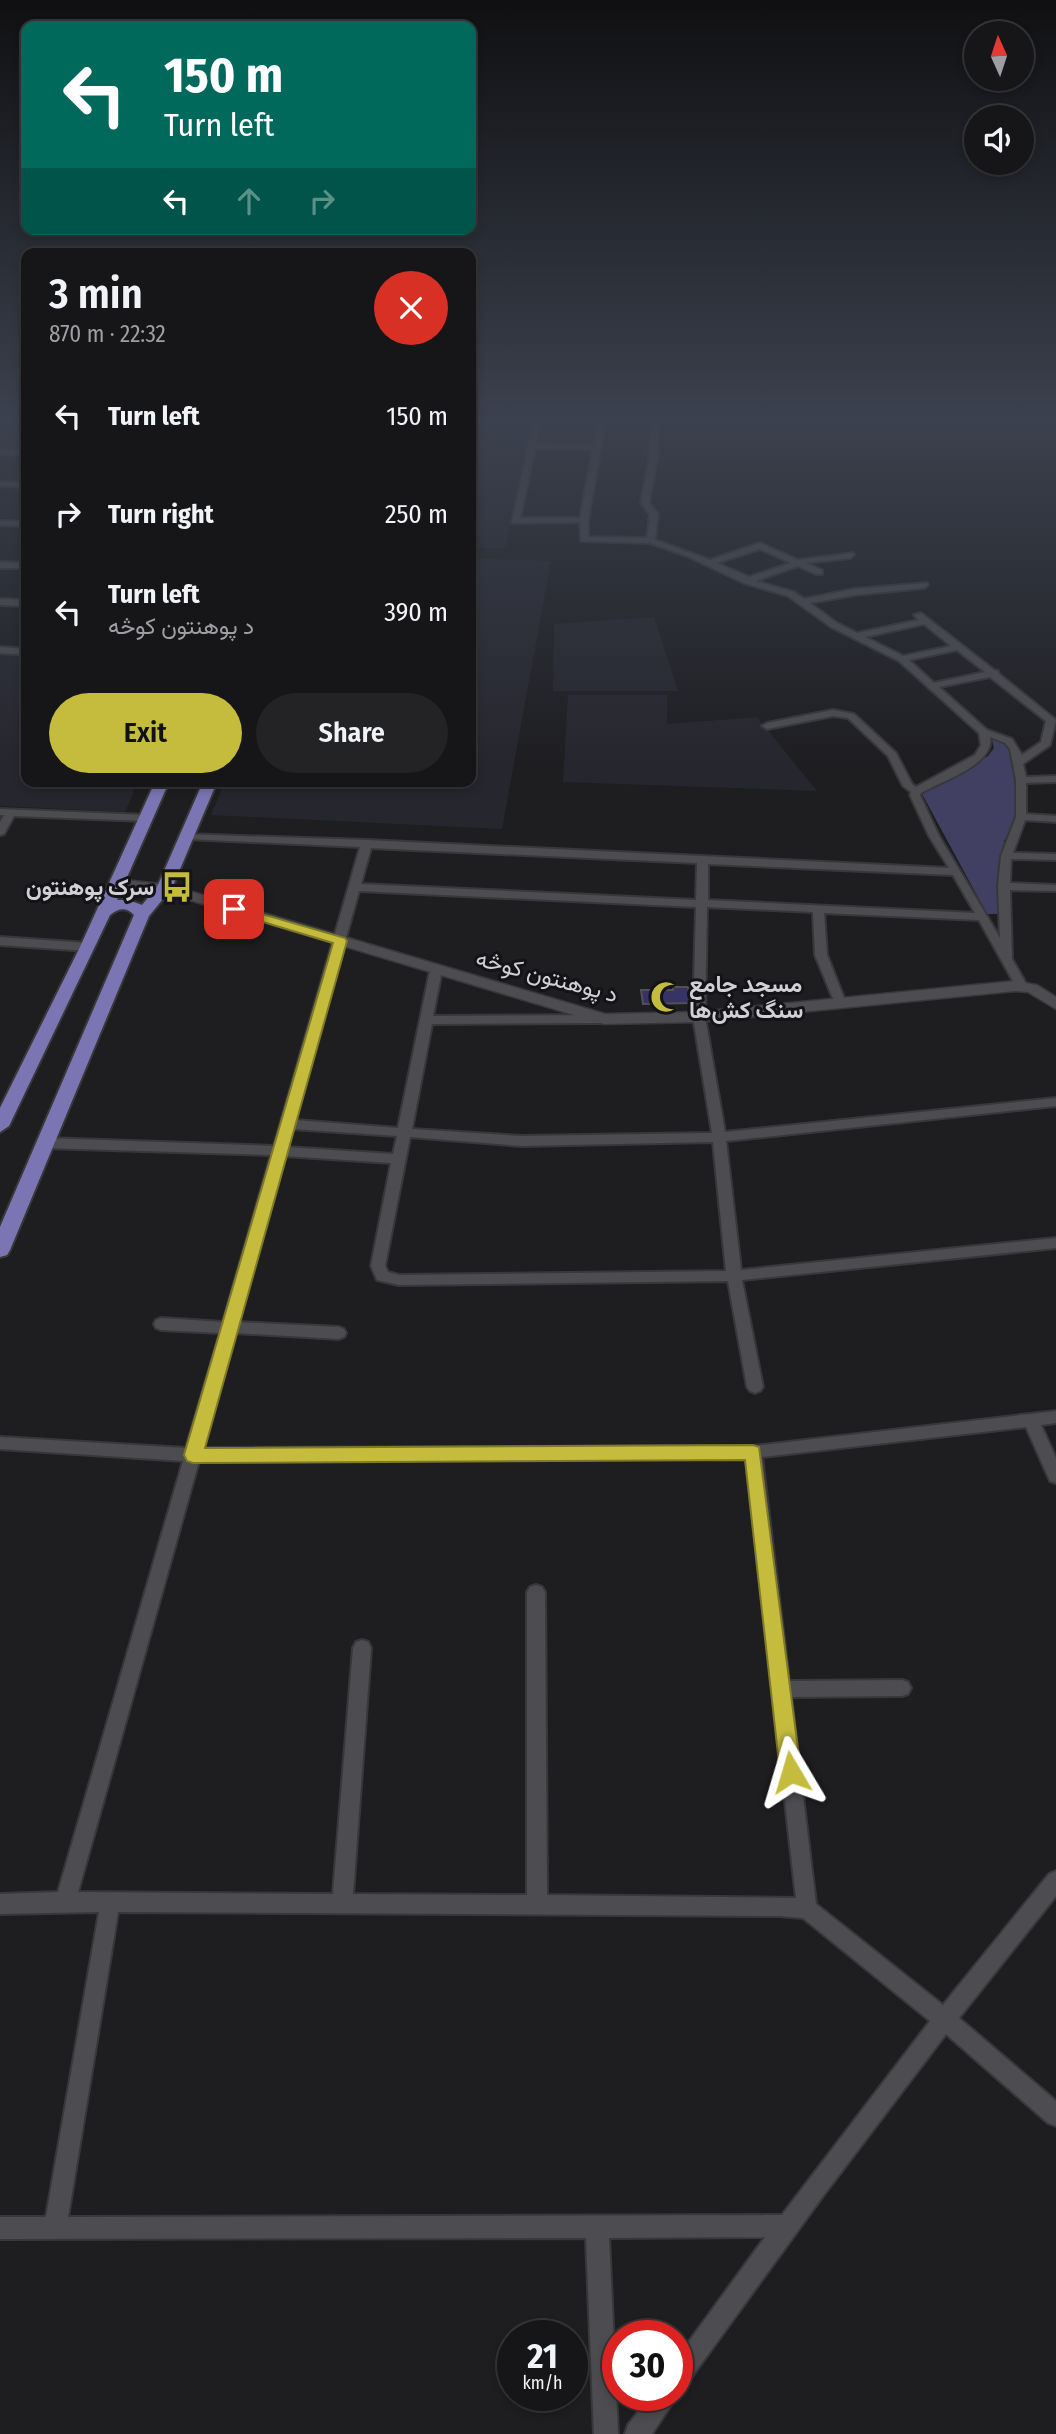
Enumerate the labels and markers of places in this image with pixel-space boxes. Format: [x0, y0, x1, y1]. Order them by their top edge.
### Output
bus stop icon: سرک پوهنتون [160, 870, 194, 904]
place label: سرک پوهنتون [26, 873, 154, 903]
pin [204, 879, 264, 939]
place label: مسجد جامع سنگ کش‌ها [689, 970, 803, 1024]
mosque icon: مسجد جامع سنگ کش‌ها [649, 980, 683, 1014]

